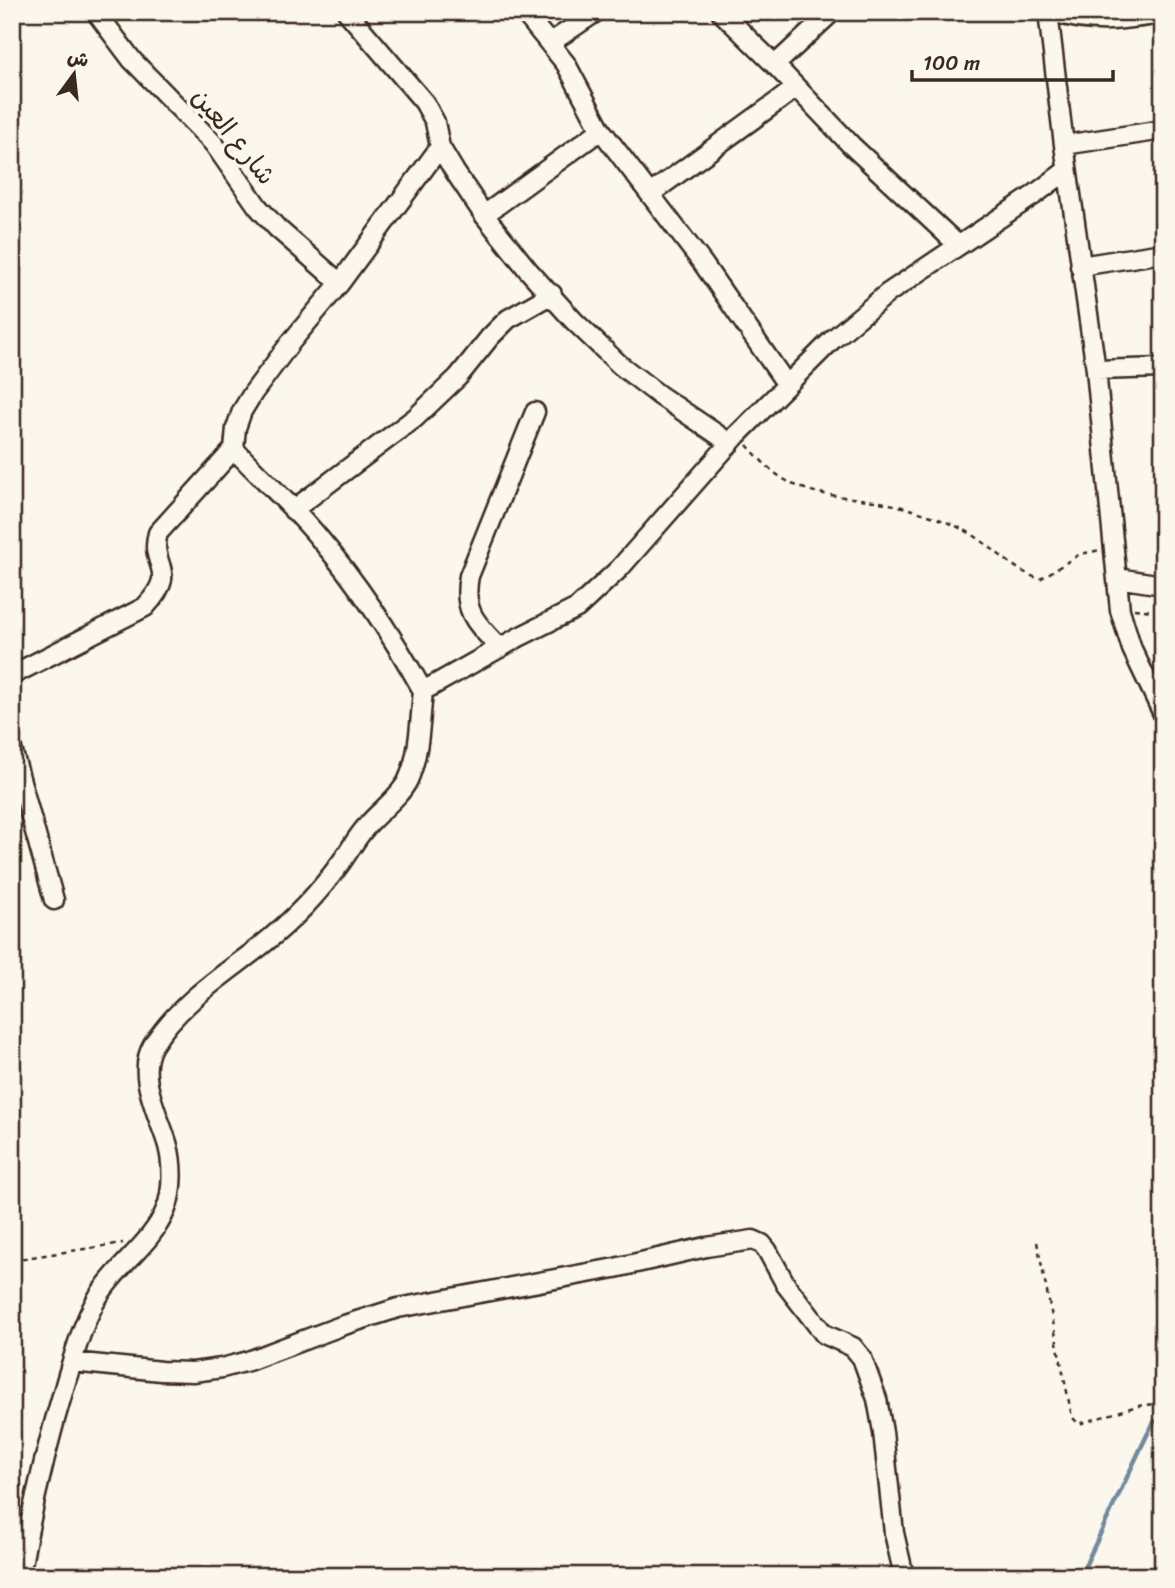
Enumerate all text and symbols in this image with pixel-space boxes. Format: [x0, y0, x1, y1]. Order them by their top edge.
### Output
north arrow [38, 38, 108, 108]
scale bar [912, 38, 1114, 82]
text: ش [64, 39, 93, 77]
text: 100 m [923, 44, 980, 82]
street label: شارع العين [180, 77, 288, 195]

